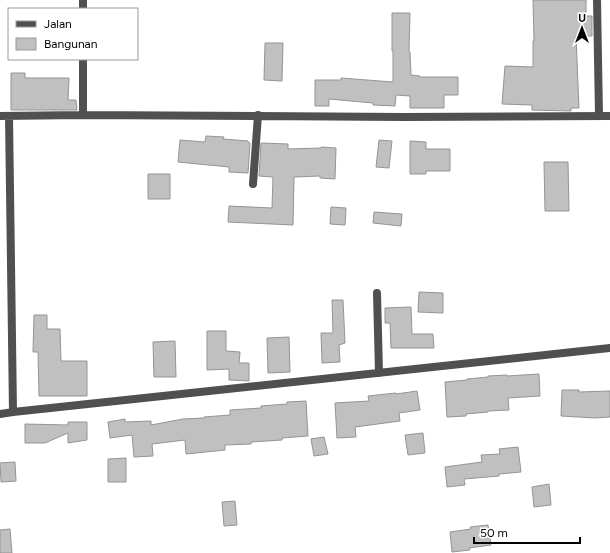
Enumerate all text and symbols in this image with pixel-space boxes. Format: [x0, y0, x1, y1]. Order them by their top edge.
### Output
legend [8, 8, 138, 60]
north arrow [562, 8, 602, 48]
text: U [578, 12, 586, 25]
text: Jalan [44, 17, 72, 31]
text: Bangunan [44, 37, 98, 51]
scale bar [474, 519, 580, 545]
text: 50 m [480, 526, 508, 540]

